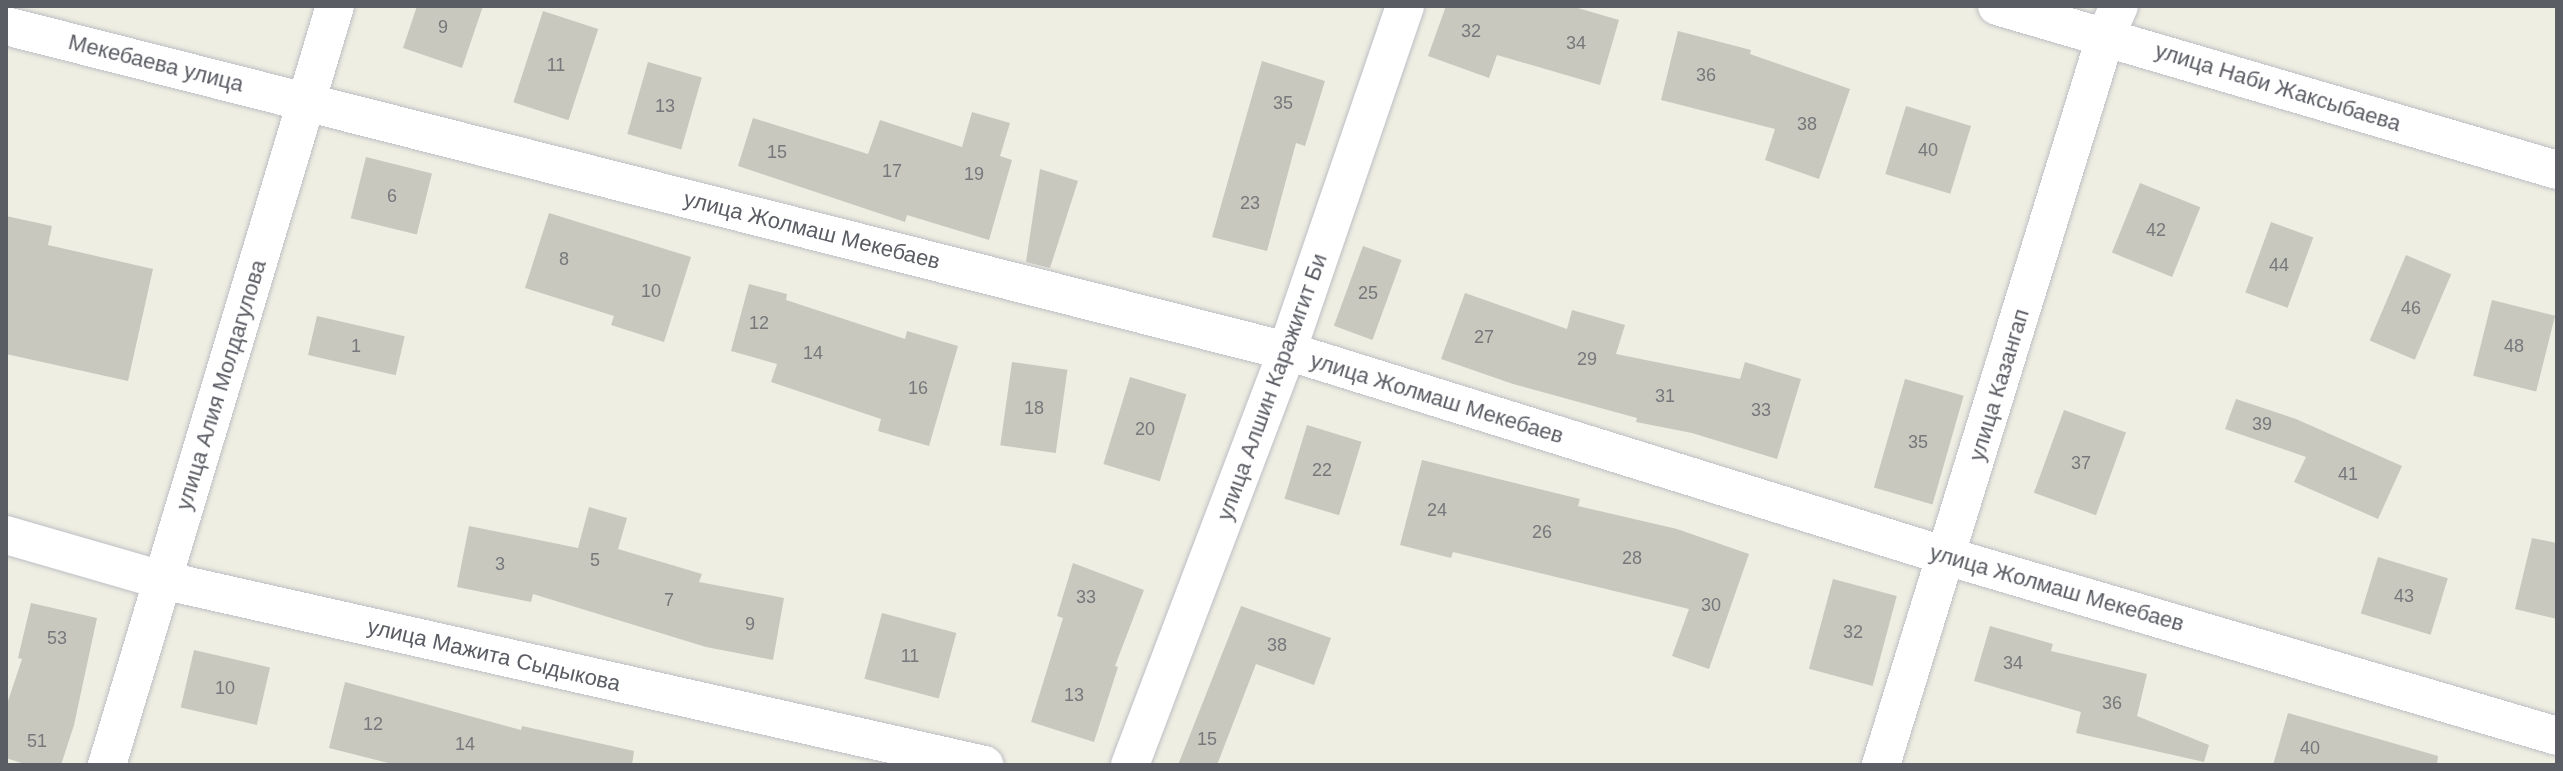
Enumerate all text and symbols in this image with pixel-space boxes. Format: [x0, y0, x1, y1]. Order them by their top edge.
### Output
house number: 9 [438, 16, 448, 38]
house number: 32 [1461, 20, 1481, 42]
street label: Мекебаева улица [66, 28, 246, 98]
house number: 34 [1566, 32, 1586, 54]
street label: улица Наби Жаксыбаева [2152, 37, 2404, 137]
house number: 11 [547, 54, 565, 76]
house number: 36 [1696, 64, 1716, 86]
house number: 35 [1273, 92, 1293, 114]
house number: 13 [655, 95, 675, 117]
house number: 38 [1797, 113, 1817, 135]
house number: 40 [1918, 139, 1938, 161]
house number: 15 [767, 141, 787, 163]
house number: 17 [882, 160, 902, 182]
house number: 19 [964, 163, 984, 185]
house number: 6 [387, 185, 397, 207]
street label: улица Жолмаш Мекебаев [681, 185, 943, 275]
house number: 23 [1240, 192, 1260, 214]
house number: 42 [2146, 219, 2166, 241]
house number: 8 [559, 248, 569, 270]
street label: улица Алшин Каражигит Би [1211, 250, 1333, 524]
house number: 44 [2269, 254, 2289, 276]
street label: улица Алия Молдагулова [170, 257, 272, 513]
house number: 10 [641, 280, 661, 302]
house number: 25 [1358, 282, 1378, 304]
house number: 46 [2401, 297, 2421, 319]
street label: улица Казангап [1963, 306, 2035, 464]
house number: 12 [749, 312, 769, 334]
house number: 27 [1474, 326, 1494, 348]
house number: 1 [351, 335, 361, 357]
house number: 48 [2504, 335, 2524, 357]
house number: 14 [803, 342, 823, 364]
street label: улица Жолмаш Мекебаев [1307, 347, 1567, 449]
house number: 29 [1577, 348, 1597, 370]
house number: 16 [908, 377, 928, 399]
house number: 31 [1655, 385, 1675, 407]
house number: 18 [1024, 397, 1044, 419]
house number: 33 [1751, 399, 1771, 421]
house number: 39 [2252, 413, 2272, 435]
house number: 20 [1135, 418, 1155, 440]
house number: 35 [1908, 431, 1928, 453]
house number: 37 [2071, 452, 2091, 474]
house number: 22 [1312, 459, 1332, 481]
house number: 41 [2338, 463, 2358, 485]
house number: 24 [1427, 499, 1447, 521]
house number: 26 [1532, 521, 1552, 543]
street label: улица Жолмаш Мекебаев [1927, 539, 2187, 637]
house number: 28 [1622, 547, 1642, 569]
house number: 5 [590, 549, 600, 571]
house number: 3 [495, 553, 505, 575]
house number: 43 [2394, 585, 2414, 607]
house number: 33 [1076, 586, 1096, 608]
house number: 7 [664, 589, 674, 611]
house number: 30 [1701, 594, 1721, 616]
street label: улица Мажита Сыдыкова [365, 613, 623, 697]
house number: 9 [745, 613, 755, 635]
house number: 32 [1843, 621, 1863, 643]
house number: 53 [47, 627, 67, 649]
house number: 38 [1267, 634, 1287, 656]
house number: 11 [901, 645, 919, 667]
house number: 34 [2003, 652, 2023, 674]
house number: 10 [215, 677, 235, 699]
house number: 13 [1064, 684, 1084, 706]
house number: 36 [2102, 692, 2122, 714]
house number: 12 [363, 713, 383, 735]
house number: 15 [1197, 728, 1217, 750]
house number: 51 [27, 730, 47, 752]
house number: 14 [455, 733, 475, 755]
house number: 40 [2300, 737, 2320, 759]

